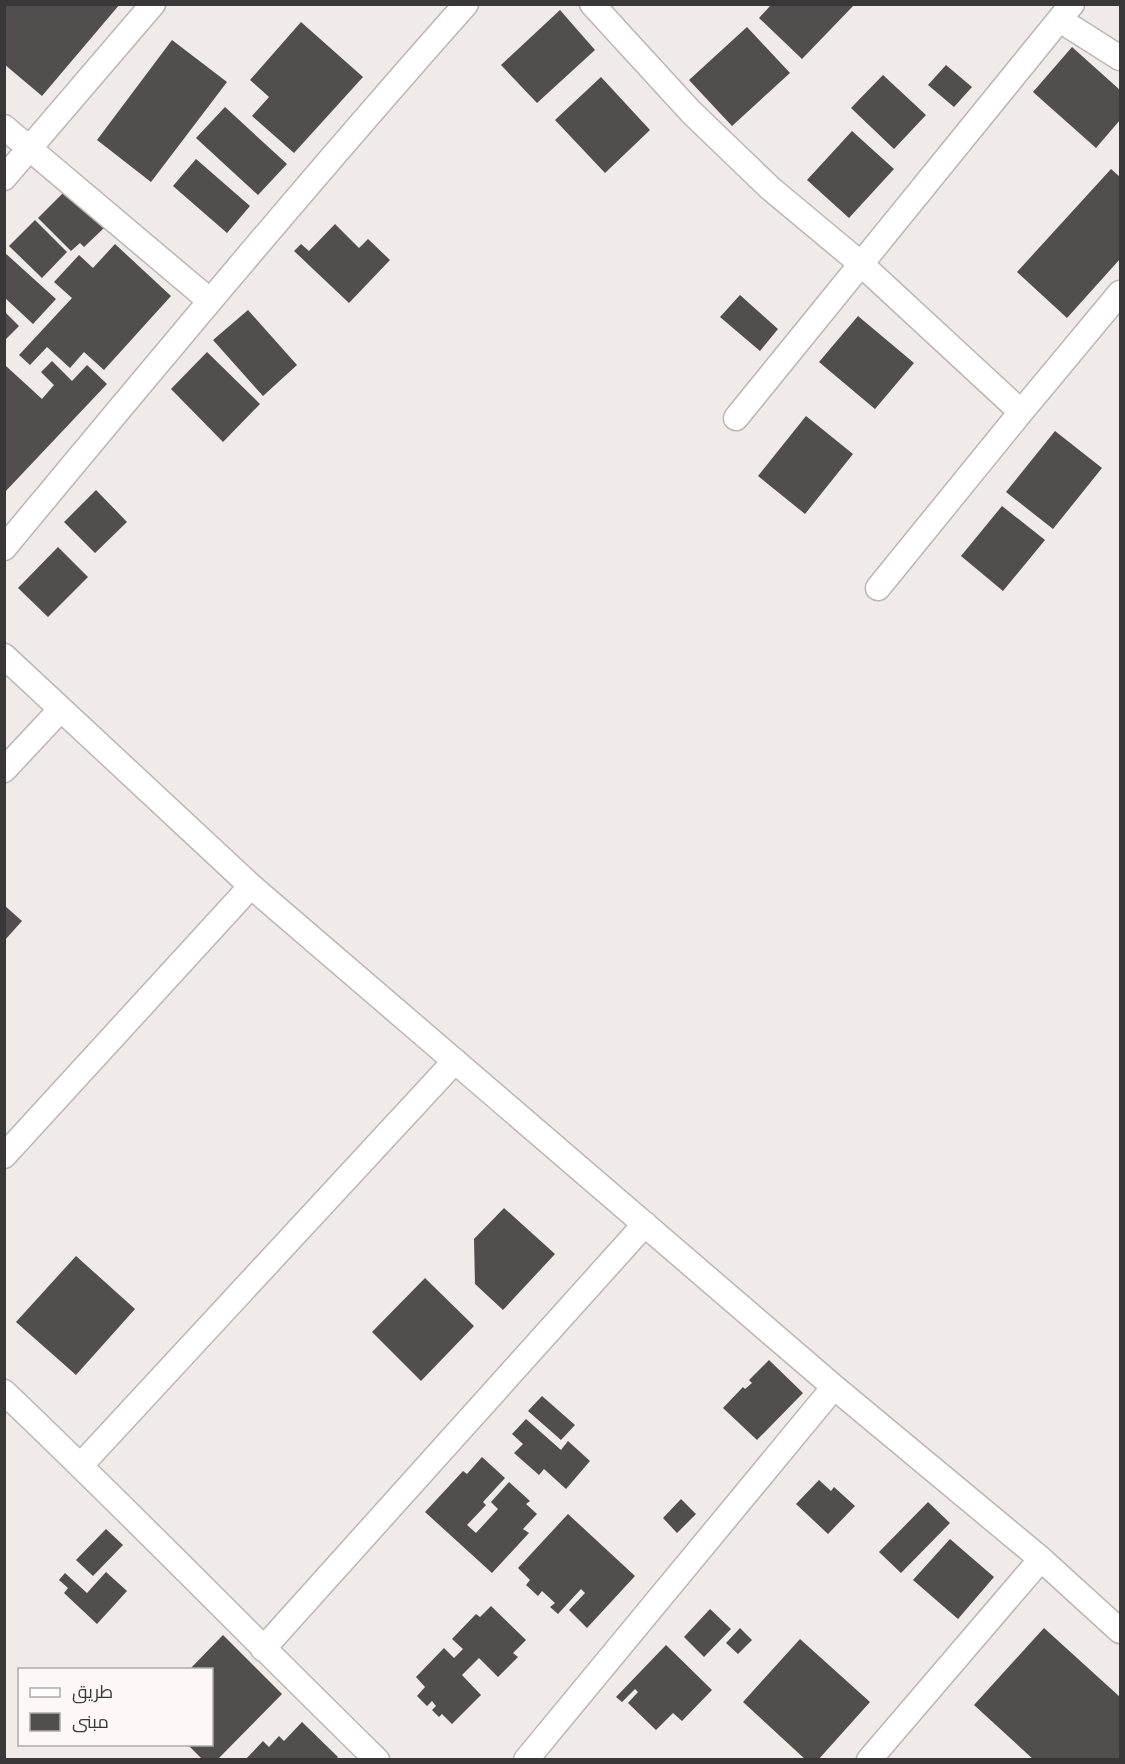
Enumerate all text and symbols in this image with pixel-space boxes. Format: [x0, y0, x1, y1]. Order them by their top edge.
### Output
legend [18, 1668, 213, 1746]
text: طريق [72, 1680, 113, 1704]
text: مبنى [72, 1710, 109, 1733]

